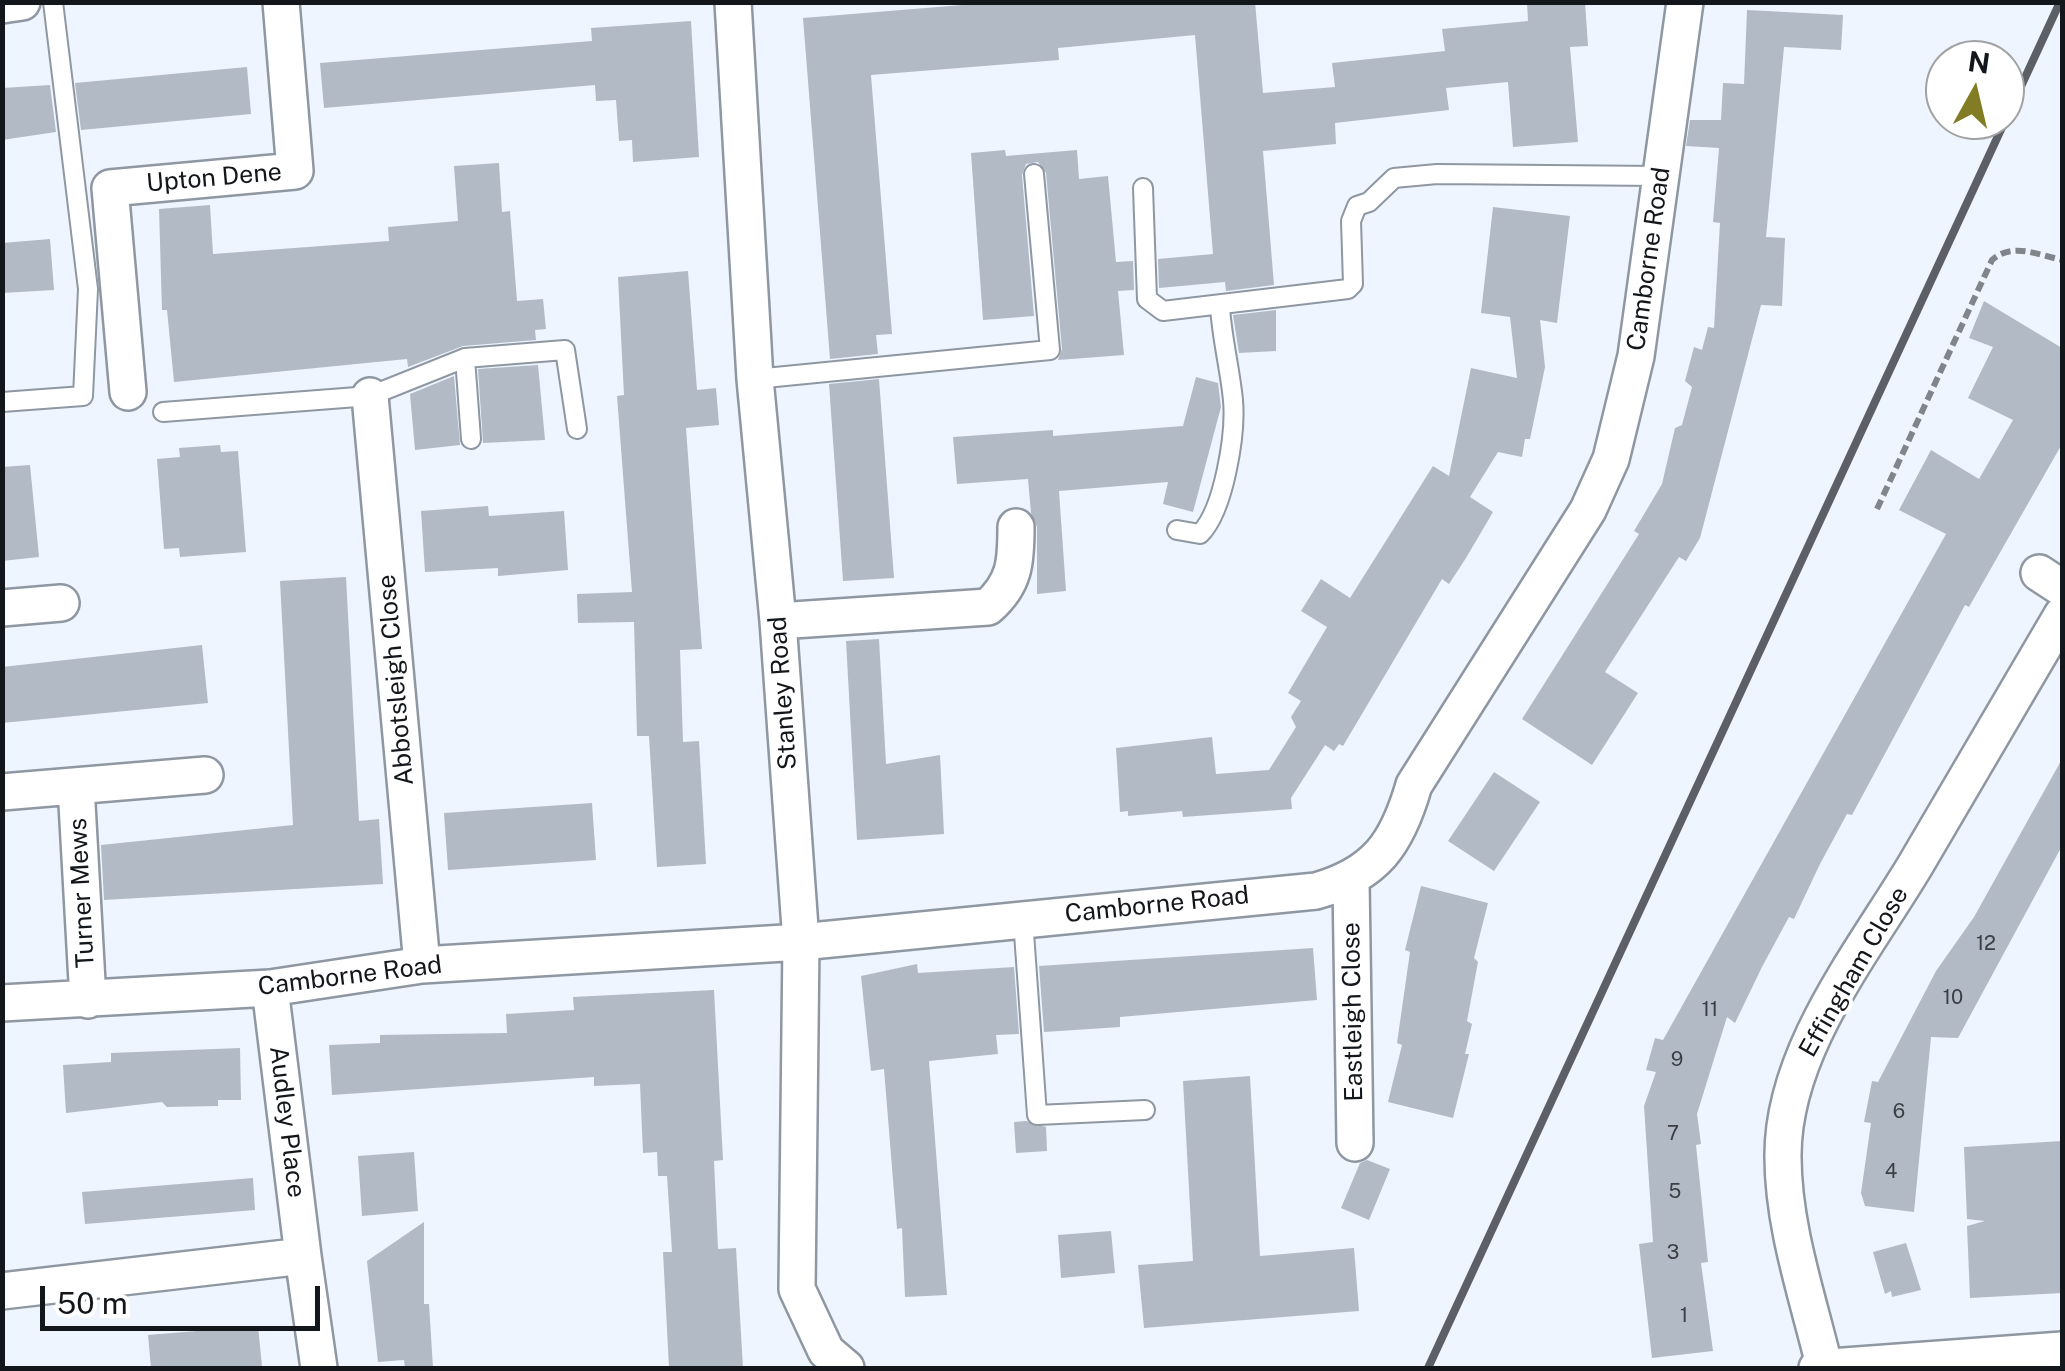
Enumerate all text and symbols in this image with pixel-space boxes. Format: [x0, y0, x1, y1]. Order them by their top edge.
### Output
north arrow [1925, 40, 2025, 140]
text: N [1966, 44, 1992, 80]
street label: Upton Dene [145, 157, 283, 199]
street label: Camborne Road [1621, 165, 1677, 353]
street label: Abbotsleigh Close [372, 573, 420, 787]
street label: Stanley Road [763, 615, 803, 771]
street label: Turner Mews [63, 817, 101, 969]
street label: Camborne Road [1063, 880, 1251, 930]
street label: Effingham Close [1793, 882, 1915, 1062]
street label: Eastleigh Close [1336, 922, 1370, 1102]
house number: 12 [1976, 932, 1996, 956]
street label: Camborne Road [256, 950, 444, 1002]
house number: 10 [1943, 986, 1963, 1010]
house number: 11 [1702, 998, 1718, 1022]
street label: Audley Place [263, 1045, 311, 1199]
house number: 9 [1671, 1048, 1683, 1072]
house number: 6 [1893, 1100, 1905, 1124]
house number: 7 [1667, 1122, 1679, 1146]
house number: 4 [1885, 1160, 1897, 1184]
house number: 5 [1669, 1180, 1681, 1204]
house number: 3 [1667, 1241, 1679, 1265]
scale bar [45, 1266, 325, 1328]
text: 50 m [57, 1285, 128, 1321]
house number: 1 [1680, 1304, 1688, 1328]

